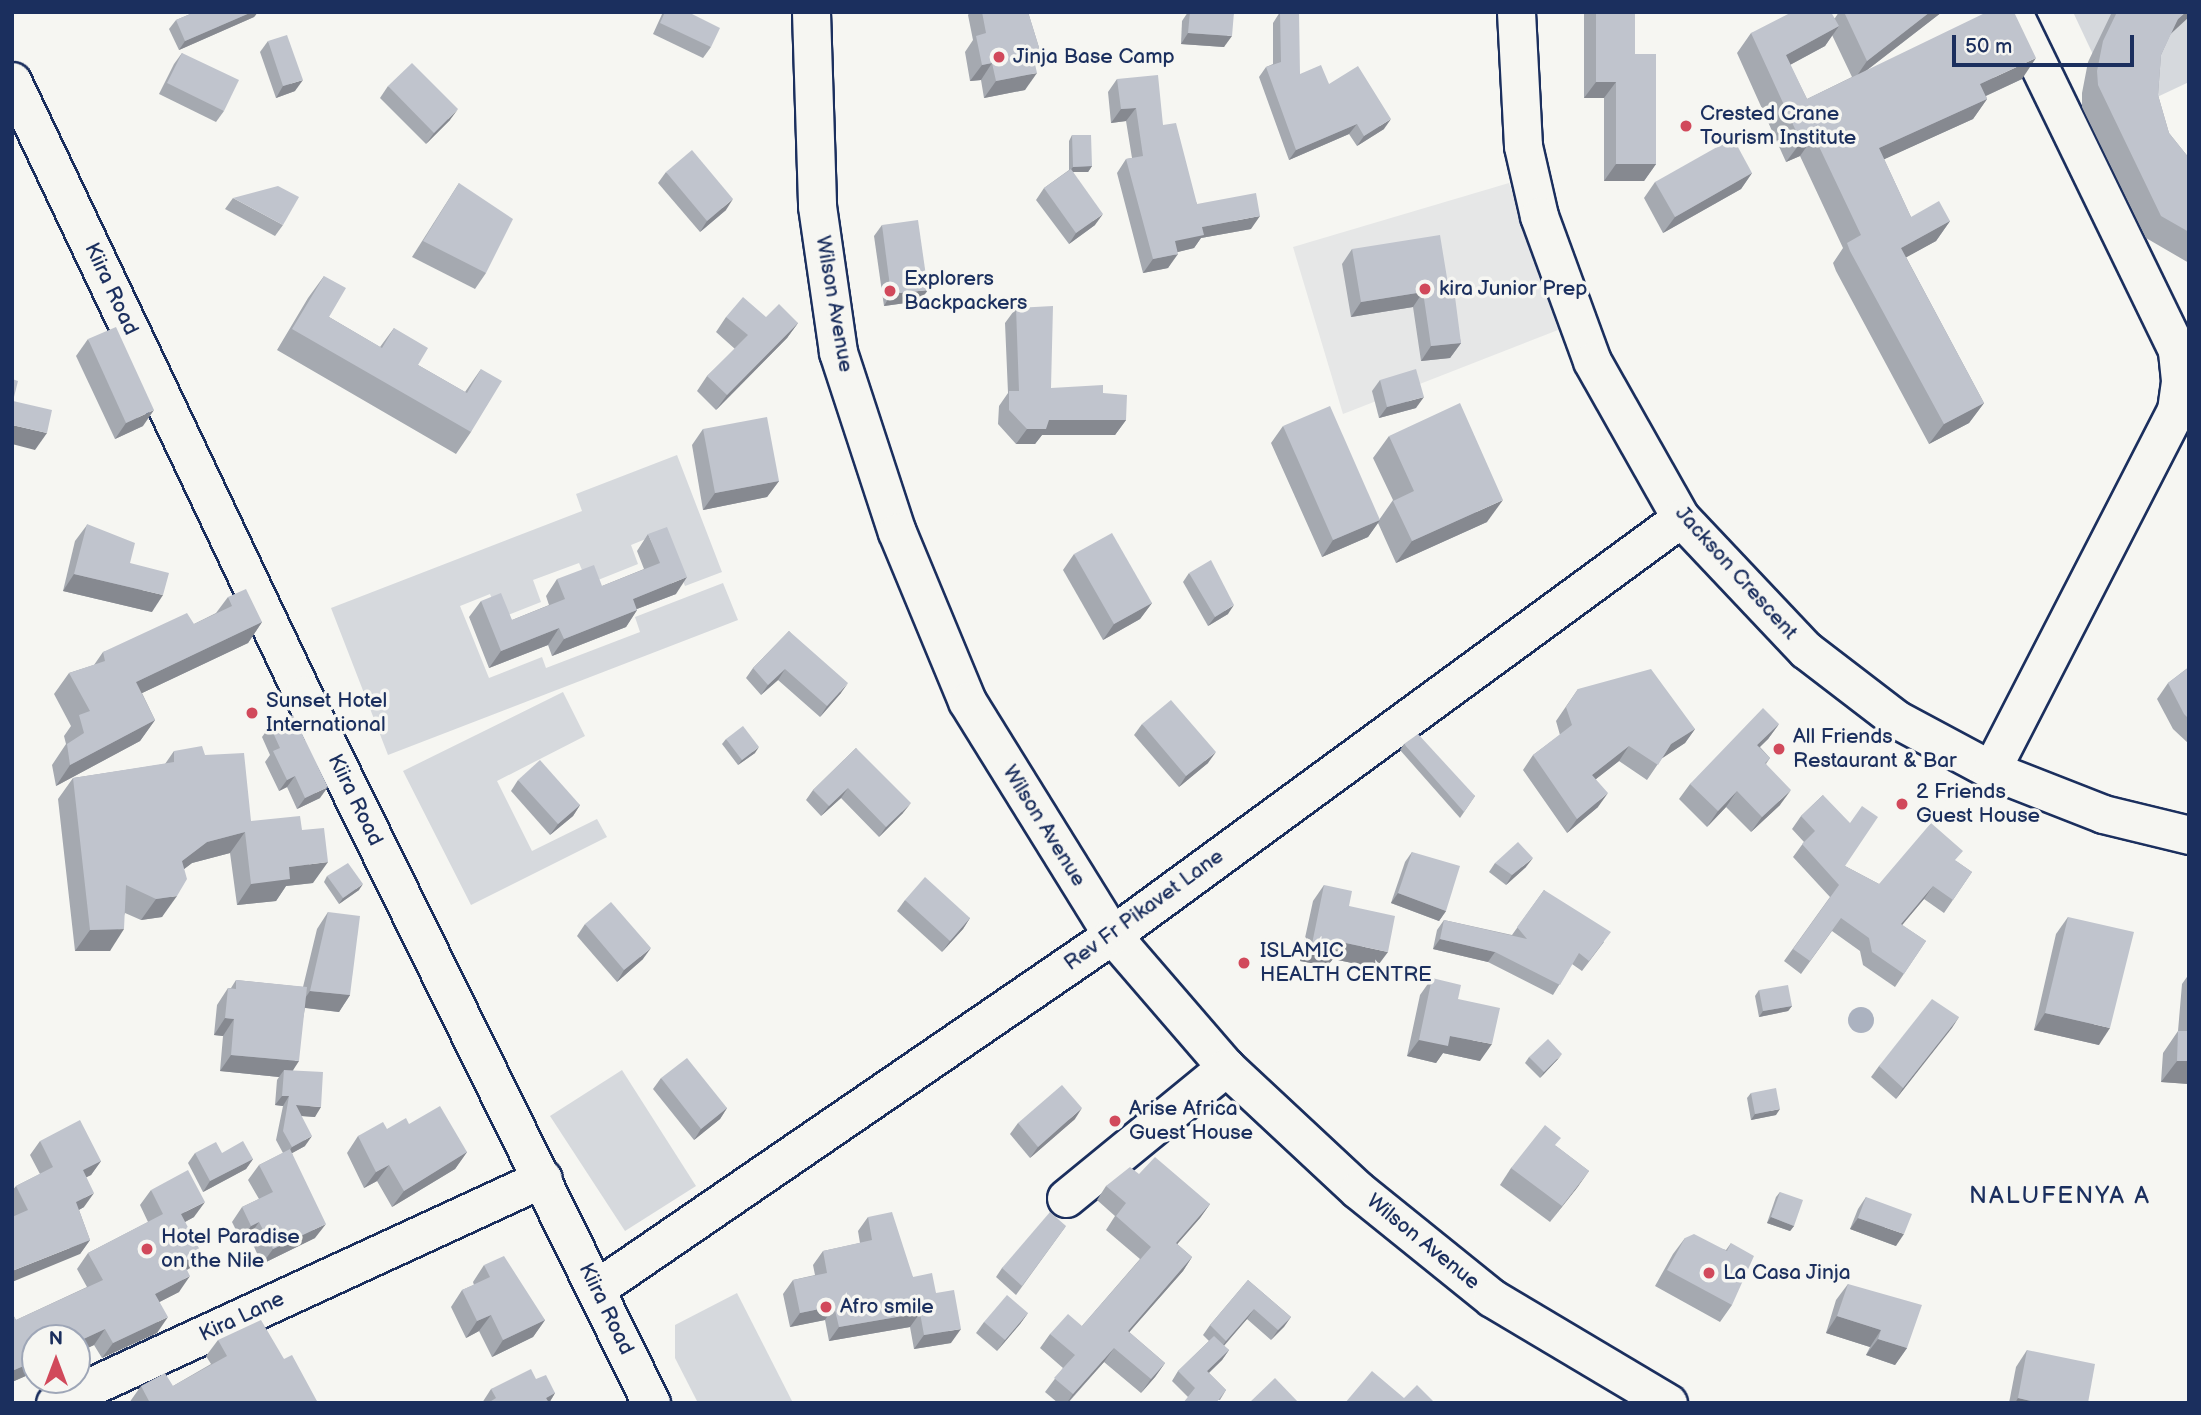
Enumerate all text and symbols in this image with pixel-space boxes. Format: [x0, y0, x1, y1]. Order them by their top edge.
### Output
scale bar [1956, 21, 2138, 65]
text: 50 m [1965, 34, 2012, 59]
place label: Jinja Base Camp [1013, 44, 1175, 70]
marker: Jinja Base Camp [991, 49, 1007, 65]
place label: Crested Crane Tourism Institute [1700, 101, 1856, 151]
marker: Crested Crane Tourism Institute [1678, 118, 1694, 134]
street label: Wilson Avenue [810, 234, 858, 374]
street label: Kiira Road [79, 239, 143, 339]
place label: Explorers Backpackers [904, 266, 1027, 316]
place label: kira Junior Prep [1439, 276, 1588, 302]
marker: kira Junior Prep [1417, 281, 1433, 297]
marker: Explorers Backpackers [882, 283, 898, 299]
street label: Jackson Crescent [1670, 501, 1802, 645]
place label: Sunset Hotel International [266, 688, 387, 738]
marker: Sunset Hotel International [244, 705, 260, 721]
place label: All Friends Restaurant & Bar [1793, 724, 1957, 774]
marker: All Friends Restaurant & Bar [1771, 741, 1787, 757]
street label: Kiira Road [322, 750, 388, 850]
street label: Wilson Avenue [997, 761, 1091, 891]
place label: 2 Friends Guest House [1916, 779, 2040, 829]
marker: 2 Friends Guest House [1894, 796, 1910, 812]
street label: Rev Fr Pikavet Lane [1059, 844, 1229, 976]
place label: ISLAMIC HEALTH CENTRE [1260, 938, 1432, 988]
marker: ISLAMIC HEALTH CENTRE [1234, 953, 1254, 973]
place label: Arise Africa Guest House [1129, 1096, 1253, 1146]
marker: Arise Africa Guest House [1107, 1113, 1123, 1129]
district label: NALUFENYA A [1970, 1182, 2150, 1210]
street label: Wilson Avenue [1361, 1189, 1485, 1295]
place label: Hotel Paradise on the Nile [161, 1224, 300, 1274]
marker: Hotel Paradise on the Nile [139, 1241, 155, 1257]
street label: Kiira Road [573, 1259, 639, 1359]
place label: La Casa Jinja [1723, 1260, 1852, 1286]
marker: La Casa Jinja [1701, 1265, 1717, 1281]
street label: Kira Lane [196, 1286, 288, 1348]
place label: Afro smile [840, 1294, 934, 1320]
marker: Afro smile [818, 1299, 834, 1315]
north arrow [21, 1324, 91, 1394]
text: N [49, 1328, 63, 1351]

